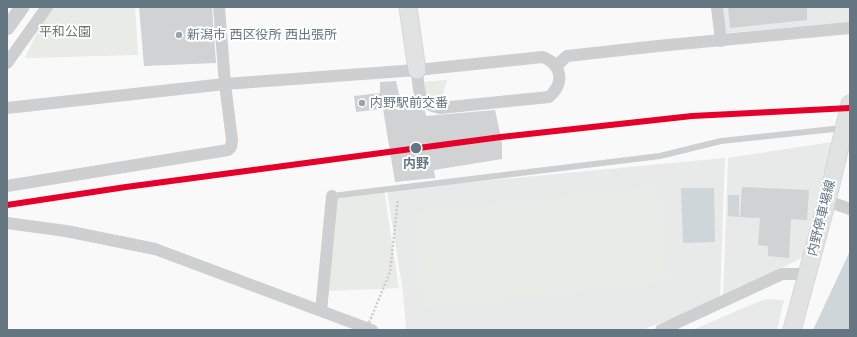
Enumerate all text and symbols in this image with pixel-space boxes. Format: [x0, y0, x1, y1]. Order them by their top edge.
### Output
park label: 平和公園 [39, 24, 91, 40]
place label: 新潟市 西区役所 西出張所 [187, 27, 337, 43]
marker: 新潟市 西区役所 西出張所 [174, 30, 184, 40]
place label: 内野駅前交番 [370, 95, 448, 111]
marker: 内野駅前交番 [357, 98, 367, 108]
marker: 内野 [409, 141, 423, 155]
place label: 内野 [403, 156, 429, 172]
street label: 内野停車場線 [805, 178, 839, 258]

